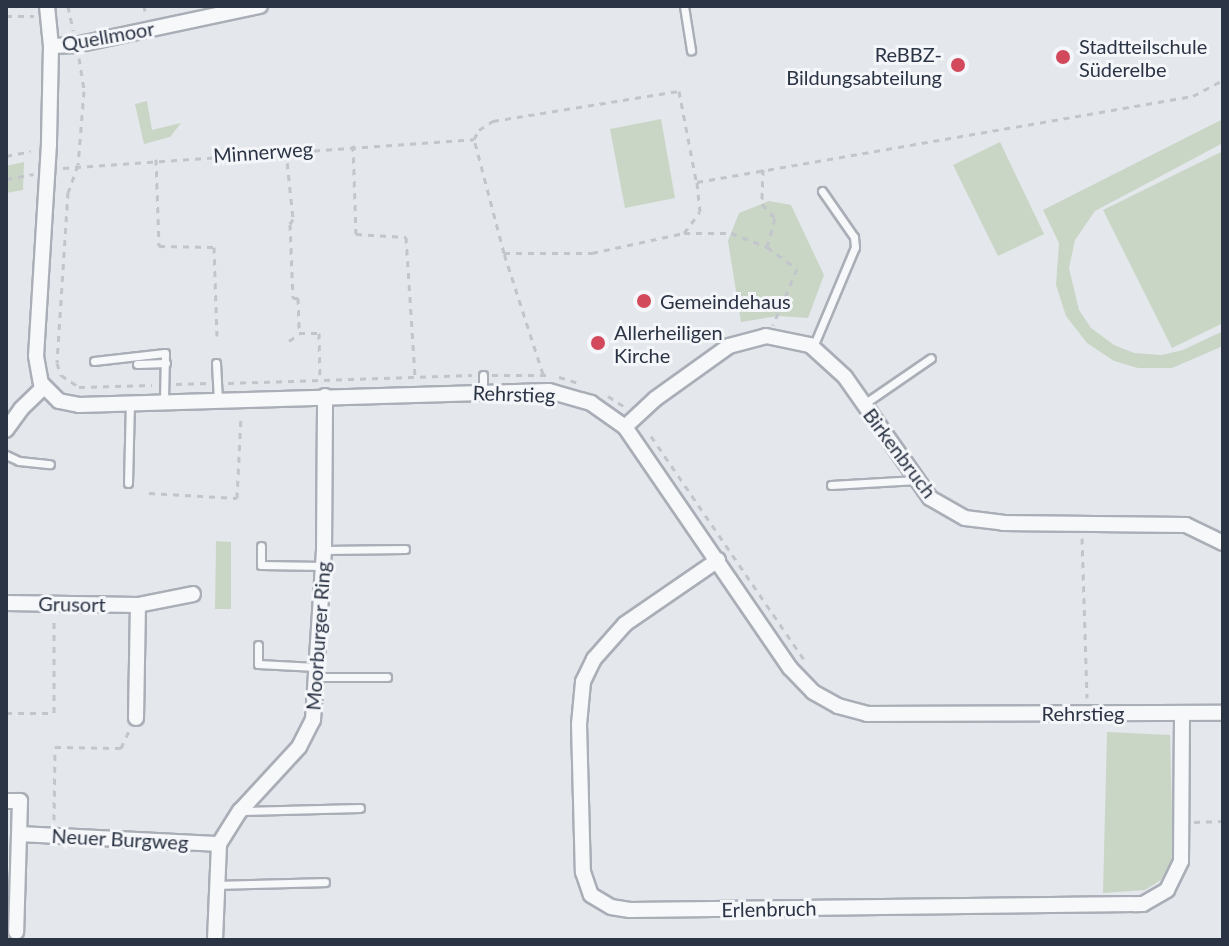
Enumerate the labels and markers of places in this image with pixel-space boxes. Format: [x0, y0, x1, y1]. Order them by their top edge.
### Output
place label: Stadtteilschule Süderelbe [1079, 34, 1207, 81]
place label: ReBBZ- Bildungsabteilung [786, 42, 942, 89]
marker: Stadtteilschule Süderelbe [1054, 48, 1072, 66]
marker: ReBBZ- Bildungsabteilung [949, 56, 967, 74]
place label: Gemeindehaus [660, 289, 791, 313]
marker: Gemeindehaus [635, 292, 653, 310]
place label: Allerheiligen Kirche [614, 320, 723, 367]
marker: Allerheiligen Kirche [589, 334, 607, 352]

